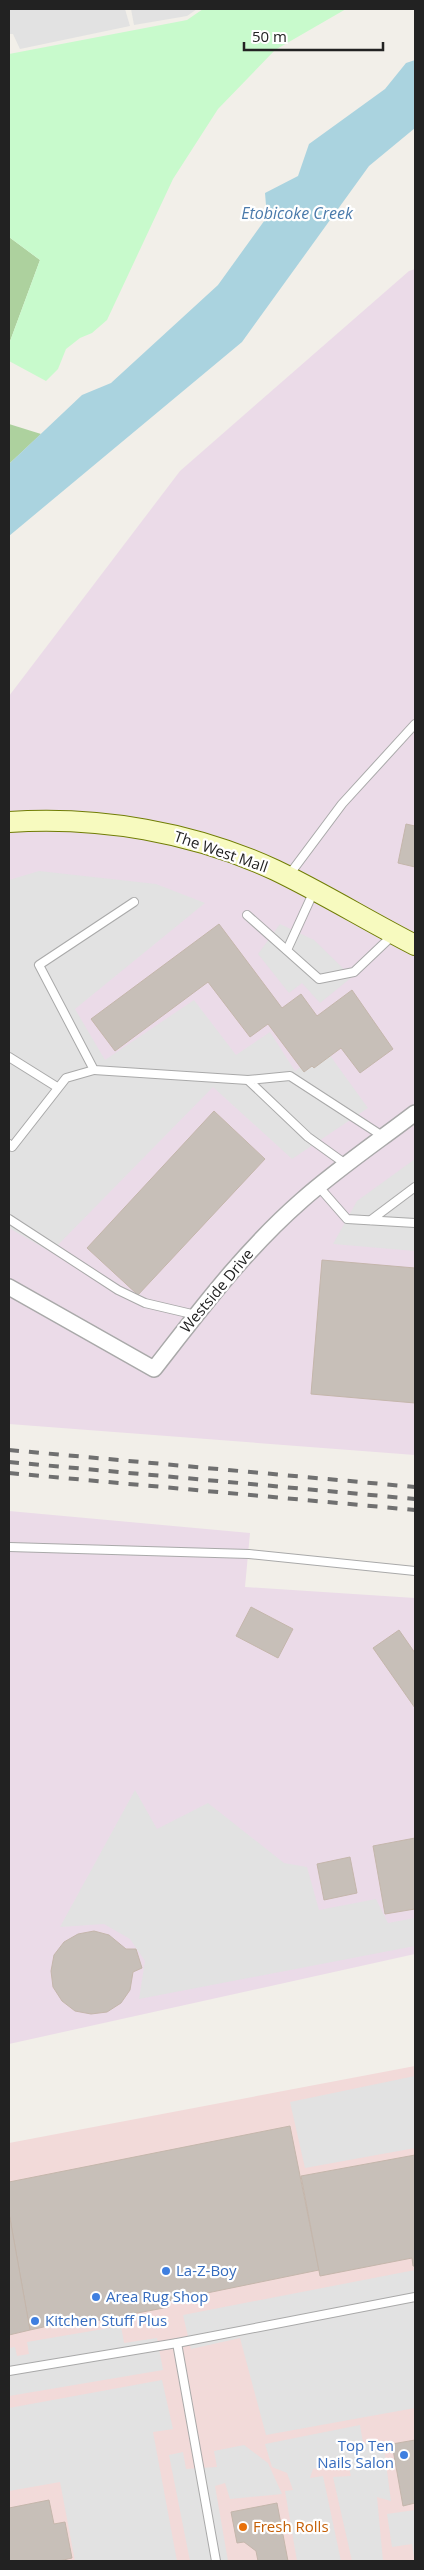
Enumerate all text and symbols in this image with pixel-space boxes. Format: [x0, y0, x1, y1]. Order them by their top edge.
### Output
scale bar [244, 20, 383, 52]
text: 50 m [252, 26, 287, 46]
water label: Etobicoke Creek [241, 202, 354, 224]
street label: The West Mall [172, 826, 271, 876]
street label: Westside Drive [175, 1244, 257, 1337]
place label: La-Z-Boy [176, 2260, 237, 2280]
marker: La-Z-Boy [160, 2265, 172, 2277]
place label: Area Rug Shop [106, 2286, 208, 2306]
marker: Area Rug Shop [90, 2291, 102, 2303]
place label: Kitchen Stuff Plus [45, 2310, 167, 2330]
marker: Kitchen Stuff Plus [29, 2315, 41, 2327]
place label: Top Ten Nails Salon [317, 2435, 394, 2472]
marker: Top Ten Nails Salon [398, 2449, 410, 2461]
place label: Fresh Rolls [253, 2516, 329, 2536]
marker: Fresh Rolls [237, 2521, 249, 2533]

